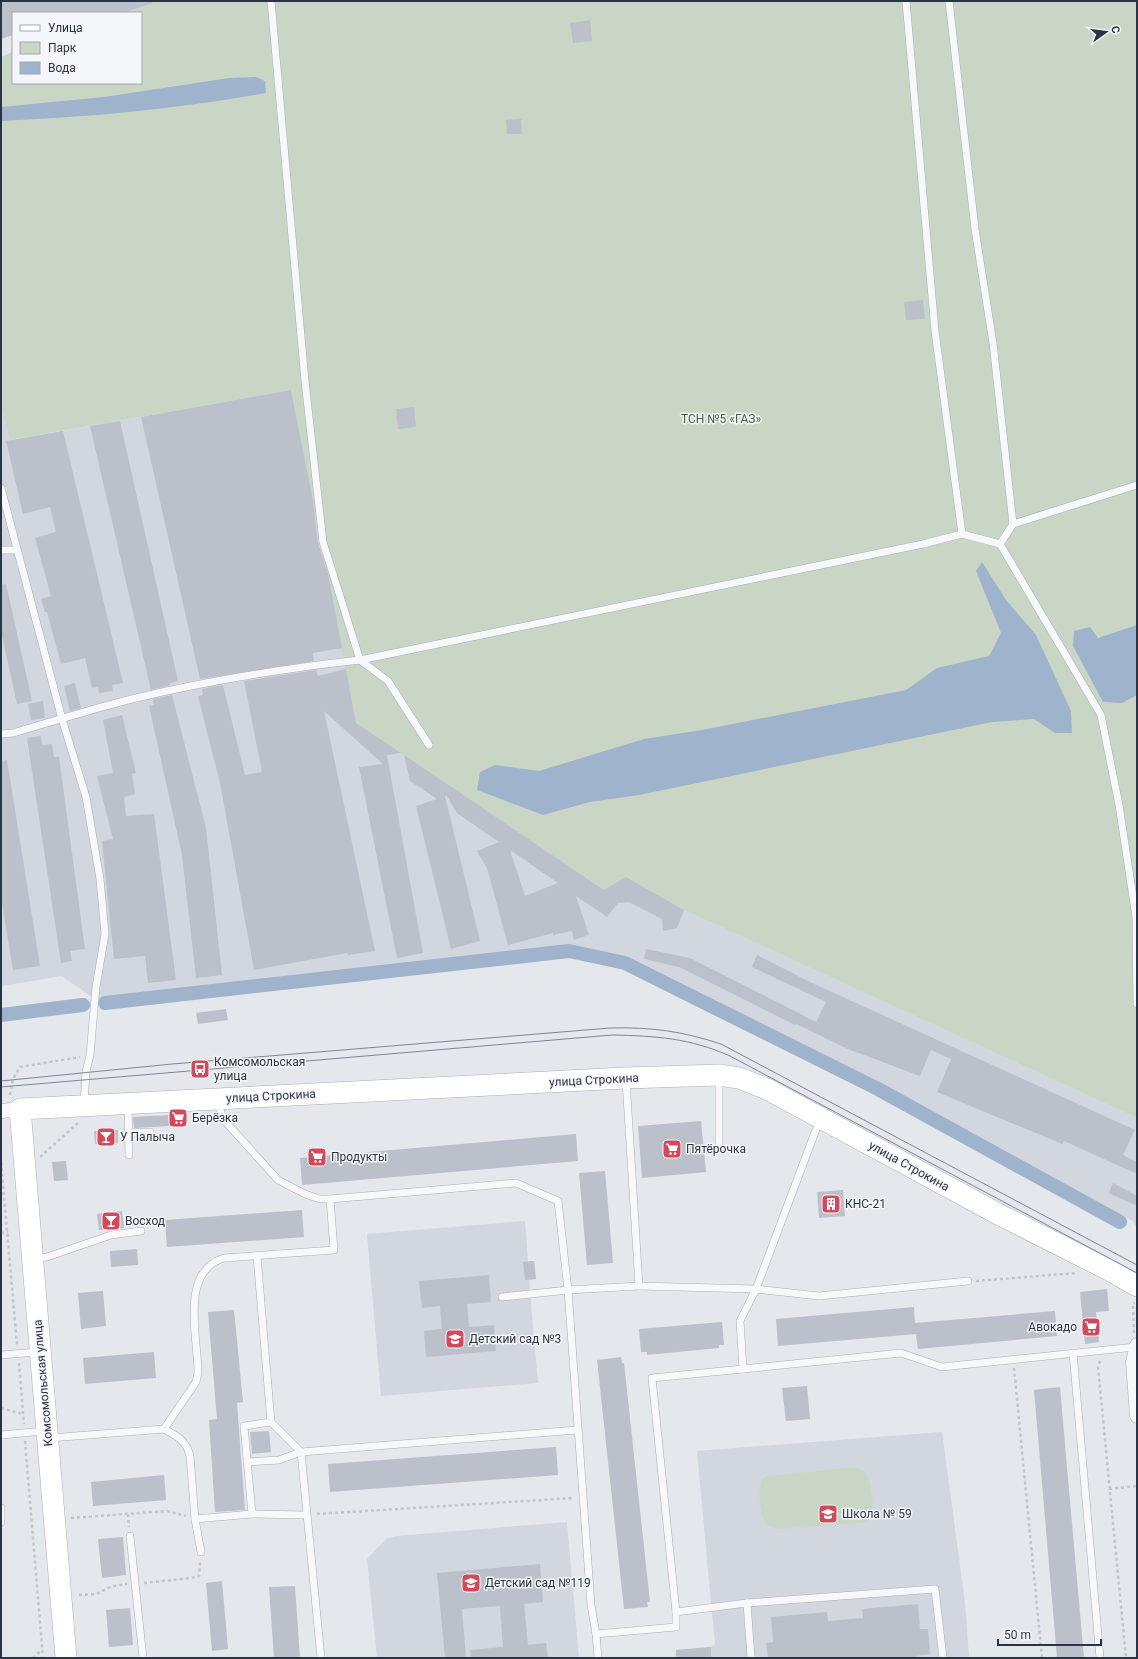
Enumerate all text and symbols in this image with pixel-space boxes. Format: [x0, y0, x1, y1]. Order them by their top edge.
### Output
legend [12, 12, 142, 84]
north arrow [1086, 12, 1126, 52]
text: Улица [48, 21, 83, 35]
text: С [1108, 25, 1122, 35]
text: Парк [48, 41, 77, 55]
text: Вода [48, 61, 76, 75]
park label: ТСН №5 «ГАЗ» [681, 412, 761, 426]
place label: Комсомольская улица [214, 1055, 305, 1083]
bus stop icon: Комсомольская улица [189, 1058, 211, 1080]
street label: улица Строкина [549, 1071, 639, 1089]
street label: улица Строкина [226, 1087, 316, 1105]
supermarket icon: Берёзка [167, 1107, 189, 1129]
place label: Берёзка [192, 1111, 238, 1125]
bar icon: У Палыча [95, 1126, 117, 1148]
place label: У Палыча [120, 1130, 175, 1144]
supermarket icon: Пятёрочка [661, 1138, 683, 1160]
street label: улица Строкина [866, 1138, 952, 1194]
place label: Пятёрочка [686, 1142, 746, 1156]
supermarket icon: Продукты [306, 1146, 328, 1168]
place label: Продукты [331, 1150, 387, 1164]
building icon: КНС-21 [820, 1193, 842, 1215]
place label: КНС-21 [845, 1197, 886, 1211]
bar icon: Восход [100, 1210, 122, 1232]
place label: Восход [125, 1214, 165, 1228]
supermarket icon: Авокадо [1080, 1316, 1102, 1338]
street label: Комсомольская улица [30, 1319, 56, 1447]
place label: Авокадо [1028, 1320, 1077, 1334]
school or university icon: Детский сад №3 [444, 1328, 466, 1350]
place label: Детский сад №3 [469, 1332, 561, 1346]
school or university icon: Школа № 59 [817, 1503, 839, 1525]
place label: Школа № 59 [842, 1507, 912, 1521]
school or university icon: Детский сад №119 [460, 1572, 482, 1594]
place label: Детский сад №119 [485, 1576, 591, 1590]
scale bar [998, 1621, 1101, 1647]
text: 50 m [1004, 1628, 1031, 1642]

